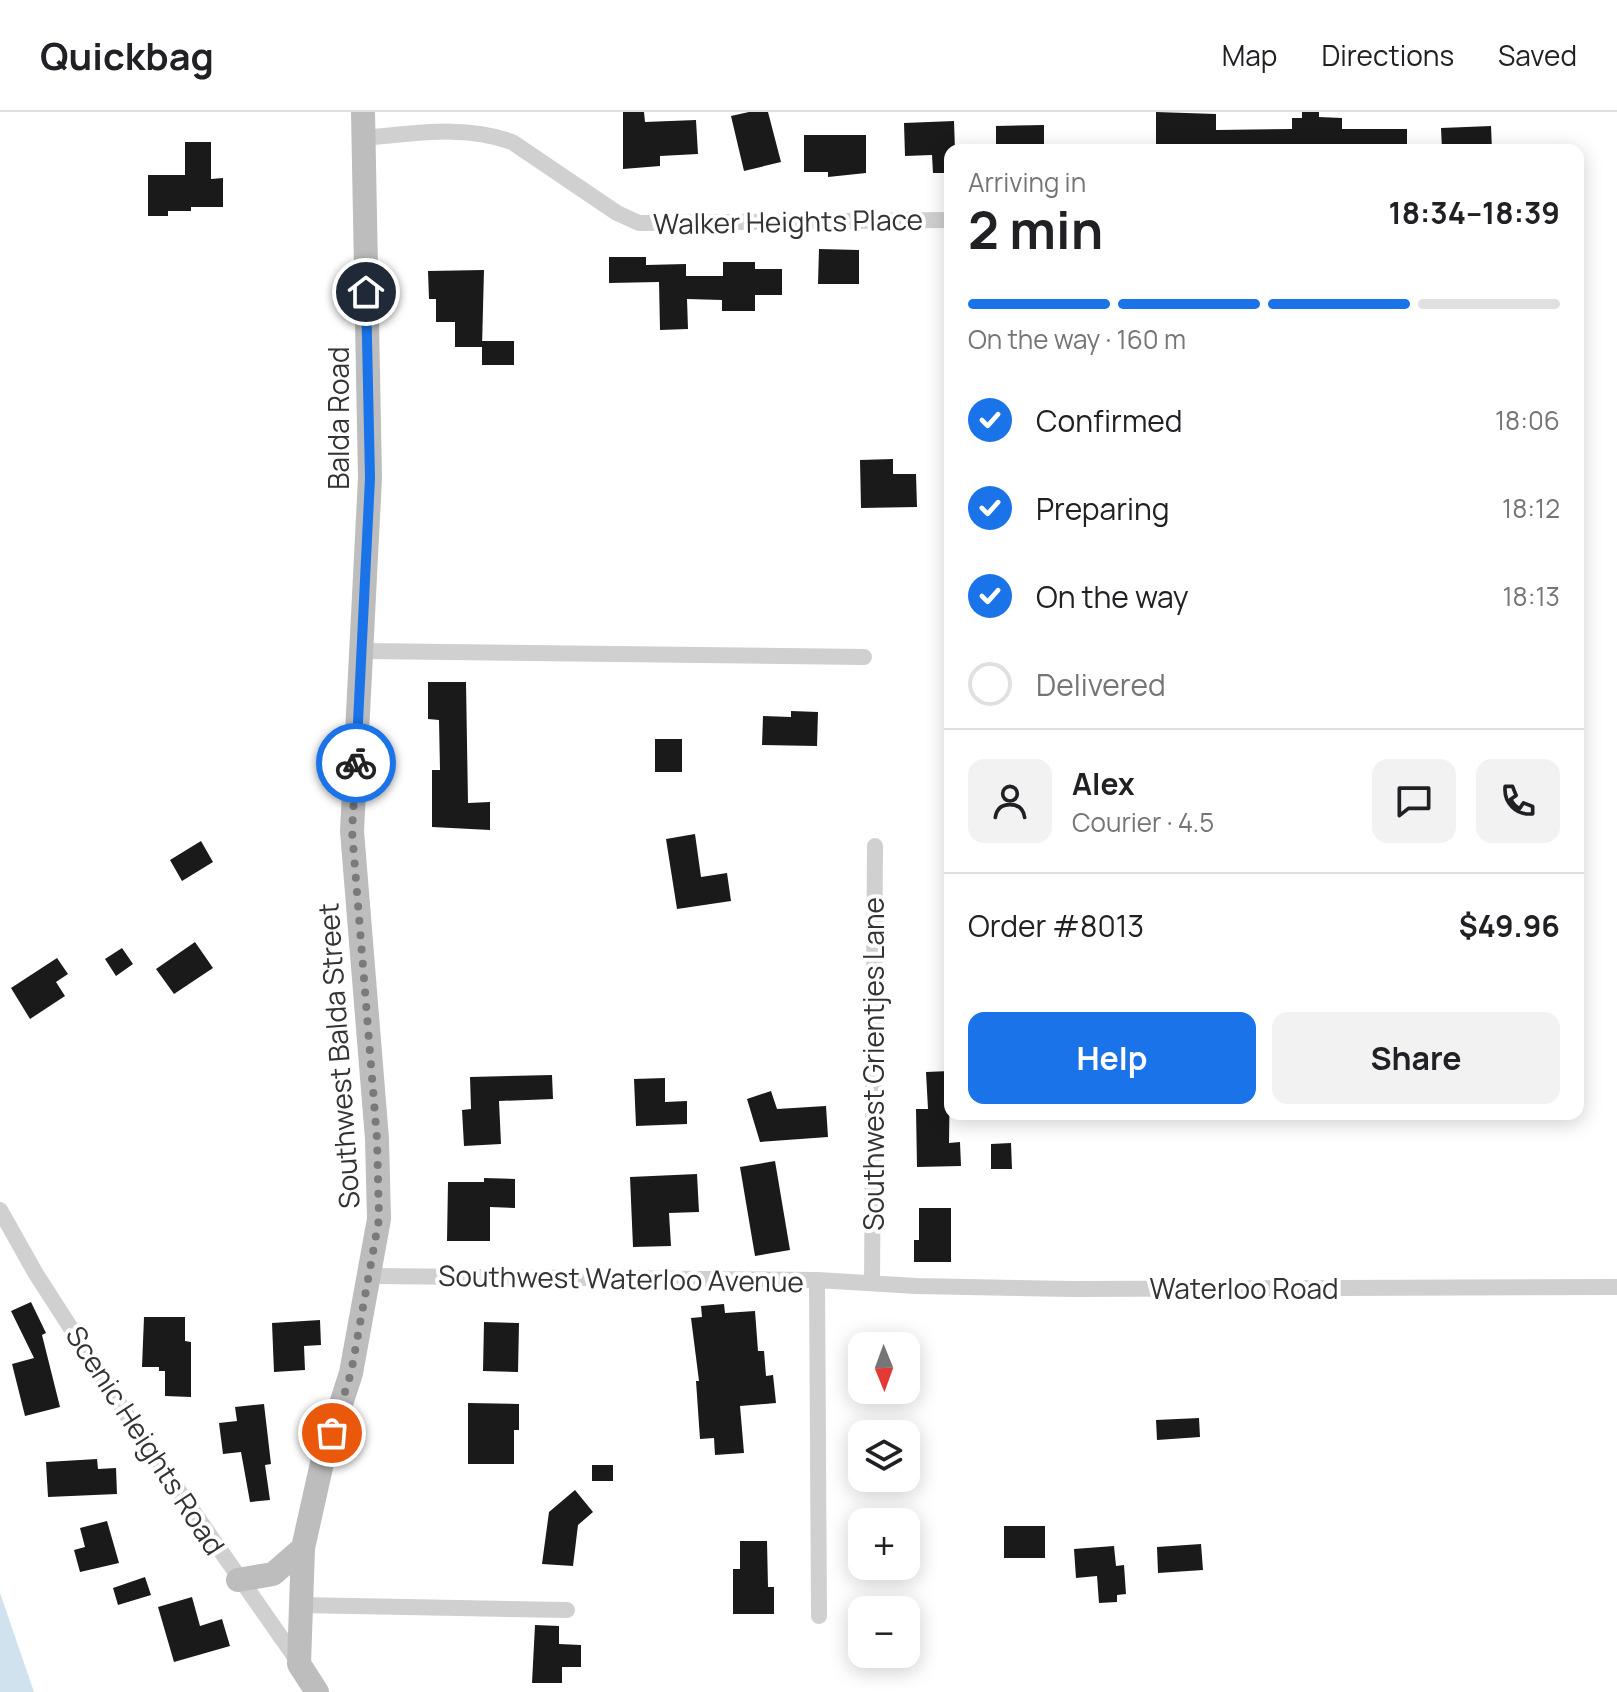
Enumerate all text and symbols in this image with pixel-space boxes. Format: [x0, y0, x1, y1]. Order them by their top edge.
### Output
text: Quickbag [40, 29, 214, 81]
text: Map [1222, 36, 1277, 74]
text: Directions [1321, 36, 1454, 74]
text: Saved [1498, 36, 1577, 74]
text: Arriving in [968, 164, 1086, 200]
text: 18:34–18:39 [1389, 192, 1560, 233]
text: 2 min [968, 194, 1103, 265]
street label: Walker Heights Place [653, 200, 923, 242]
pin [332, 258, 400, 326]
icon: home [344, 270, 388, 314]
text: On the way · 160 m [968, 321, 1186, 357]
street label: Balda Road [319, 346, 357, 490]
icon: check [968, 398, 1012, 442]
text: Confirmed [1036, 400, 1183, 441]
text: 18:06 [1495, 402, 1560, 438]
icon: check [968, 486, 1012, 530]
text: Preparing [1036, 488, 1170, 529]
text: 18:12 [1502, 490, 1560, 526]
icon: check [968, 574, 1012, 618]
text: On the way [1036, 576, 1189, 617]
text: 18:13 [1502, 578, 1560, 614]
text: Delivered [1036, 664, 1166, 705]
courier [316, 723, 396, 803]
icon: bike [334, 741, 378, 785]
button: person [968, 759, 1052, 843]
button: chat [1372, 759, 1456, 843]
button: phone [1476, 759, 1560, 843]
text: Alex [1072, 763, 1135, 804]
text: Courier · 4.5 [1072, 804, 1214, 840]
street label: Southwest Grientjes Lane [854, 897, 892, 1231]
street label: Southwest Balda Street [308, 902, 368, 1210]
text: Order #8013 [968, 905, 1144, 946]
text: $49.96 [1459, 905, 1560, 946]
button: Help [968, 1012, 1256, 1104]
button: Share [1272, 1012, 1560, 1104]
street label: Southwest Waterloo Avenue [438, 1256, 804, 1300]
street label: Waterloo Road [1149, 1269, 1339, 1307]
street label: Scenic Heights Road [58, 1318, 234, 1562]
north arrow [848, 1332, 920, 1404]
map controls [848, 1332, 920, 1668]
pin [298, 1399, 366, 1467]
icon: bag [310, 1411, 354, 1455]
button: layers [848, 1420, 920, 1492]
button: + [848, 1508, 920, 1580]
button: − [848, 1596, 920, 1668]

